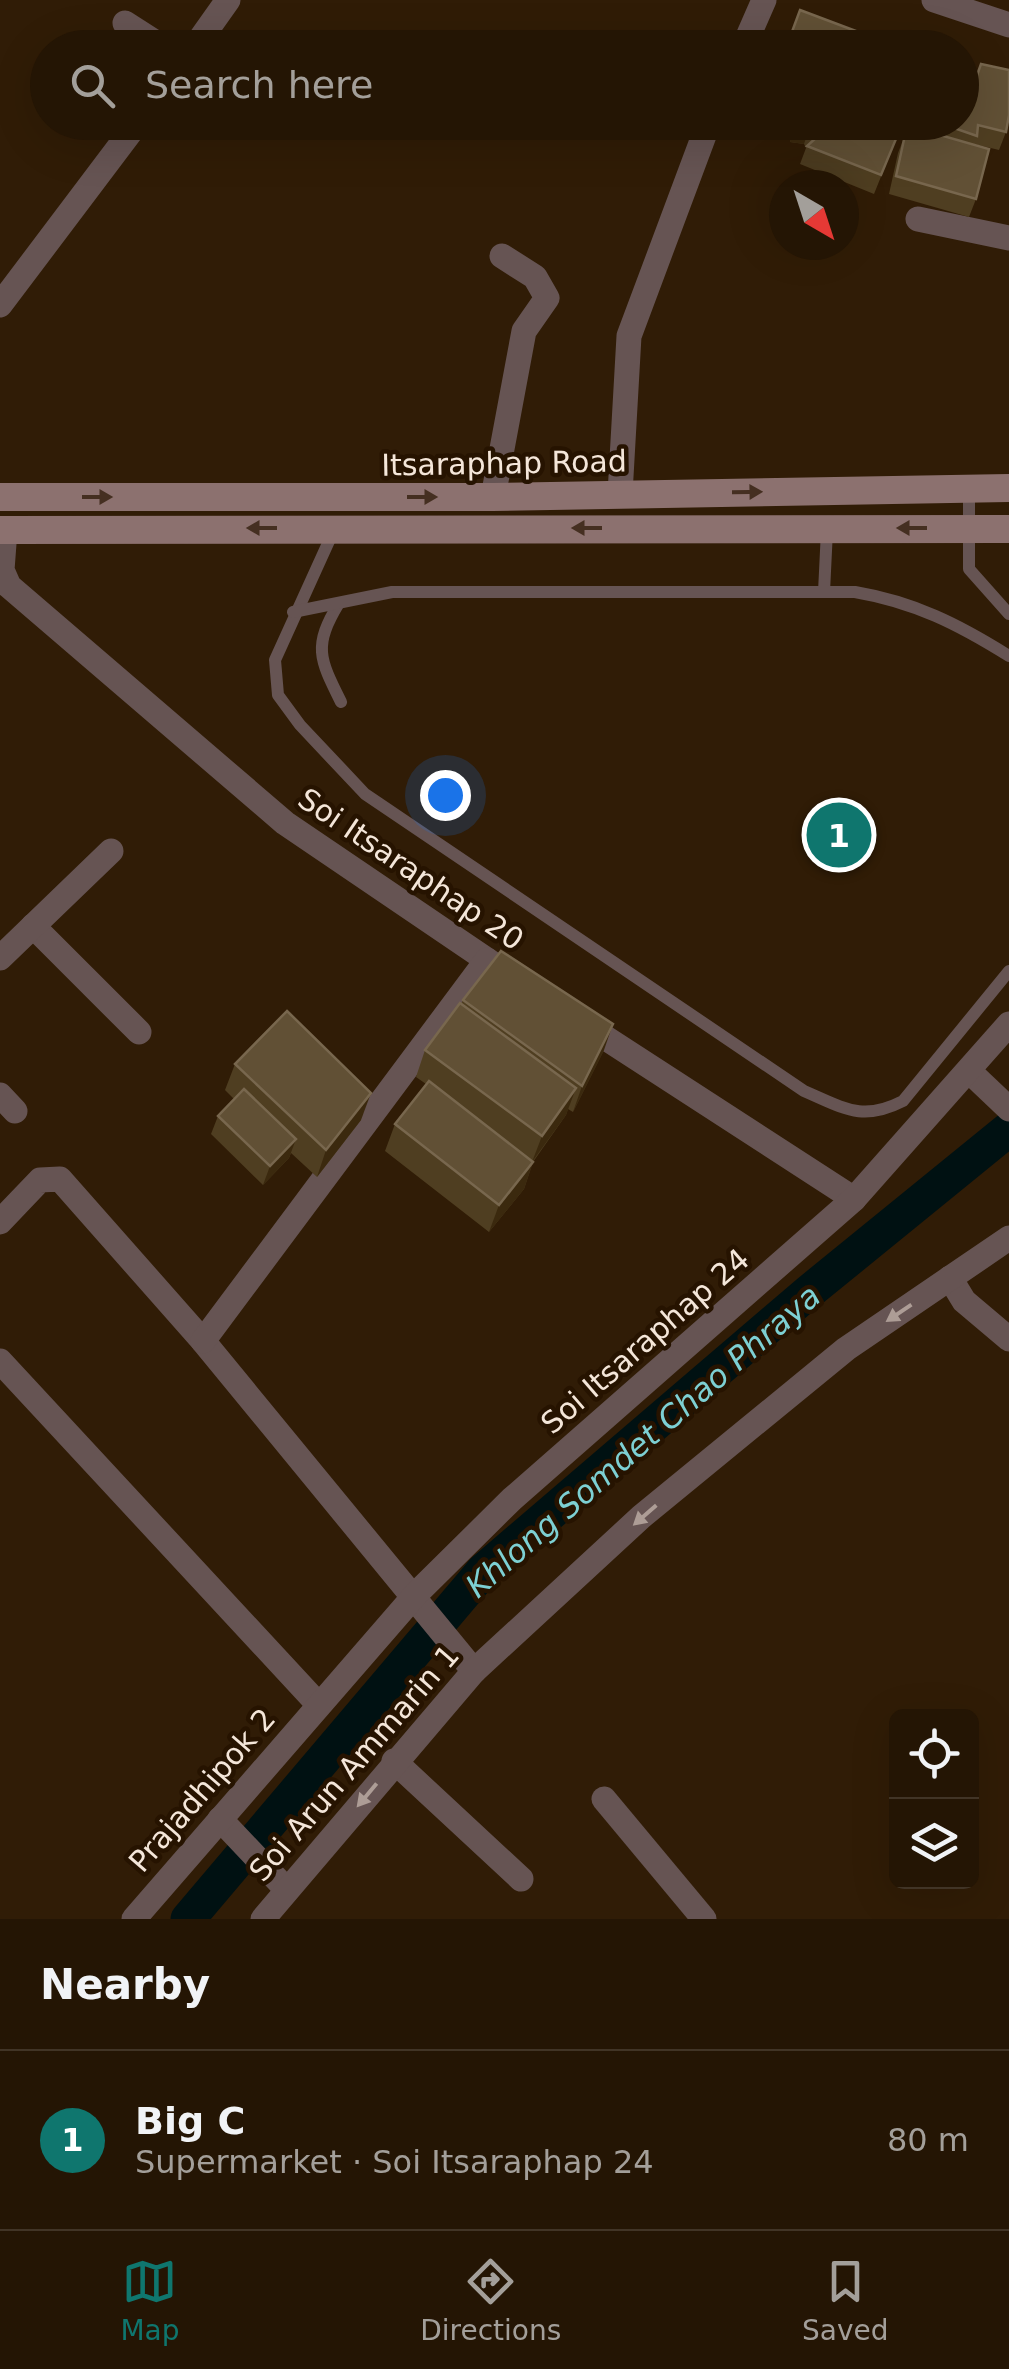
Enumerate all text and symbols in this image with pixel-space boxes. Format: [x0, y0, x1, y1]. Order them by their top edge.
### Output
search box [30, 30, 979, 140]
icon: search [65, 58, 120, 113]
text: Search here [145, 63, 373, 107]
north arrow [769, 170, 859, 260]
street label: Itsaraphap Road [381, 443, 627, 483]
one-way arrow [732, 484, 764, 500]
one-way arrow [82, 489, 114, 505]
one-way arrow [407, 489, 439, 505]
one-way arrow [245, 520, 277, 536]
one-way arrow [570, 520, 602, 536]
one-way arrow [895, 520, 927, 536]
your location [420, 770, 471, 821]
street label: Soi Itsaraphap 20 [292, 781, 530, 957]
pin: 1 [806, 798, 872, 872]
street label: Soi Itsaraphap 24 [534, 1241, 756, 1441]
water label: Khlong Somdet Chao Phraya [458, 1277, 828, 1605]
one-way arrow [886, 1303, 913, 1321]
one-way arrow [633, 1503, 658, 1525]
street label: Soi Arun Ammarin 1 [242, 1638, 466, 1888]
street label: Prajadhipok 2 [122, 1701, 282, 1879]
map controls [889, 1709, 979, 1889]
button: locate [889, 1709, 979, 1799]
one-way arrow [357, 1782, 379, 1807]
button: layers [889, 1799, 979, 1889]
text: Nearby [40, 1960, 210, 2009]
text: Big C [135, 2099, 245, 2143]
text: 1 [61, 2121, 84, 2159]
text: 80 m [887, 2121, 969, 2159]
text: Supermarket · Soi Itsaraphap 24 [135, 2143, 654, 2181]
tab: Map [120, 2254, 179, 2347]
tab: Directions [420, 2254, 561, 2347]
tab: Saved [802, 2254, 889, 2347]

